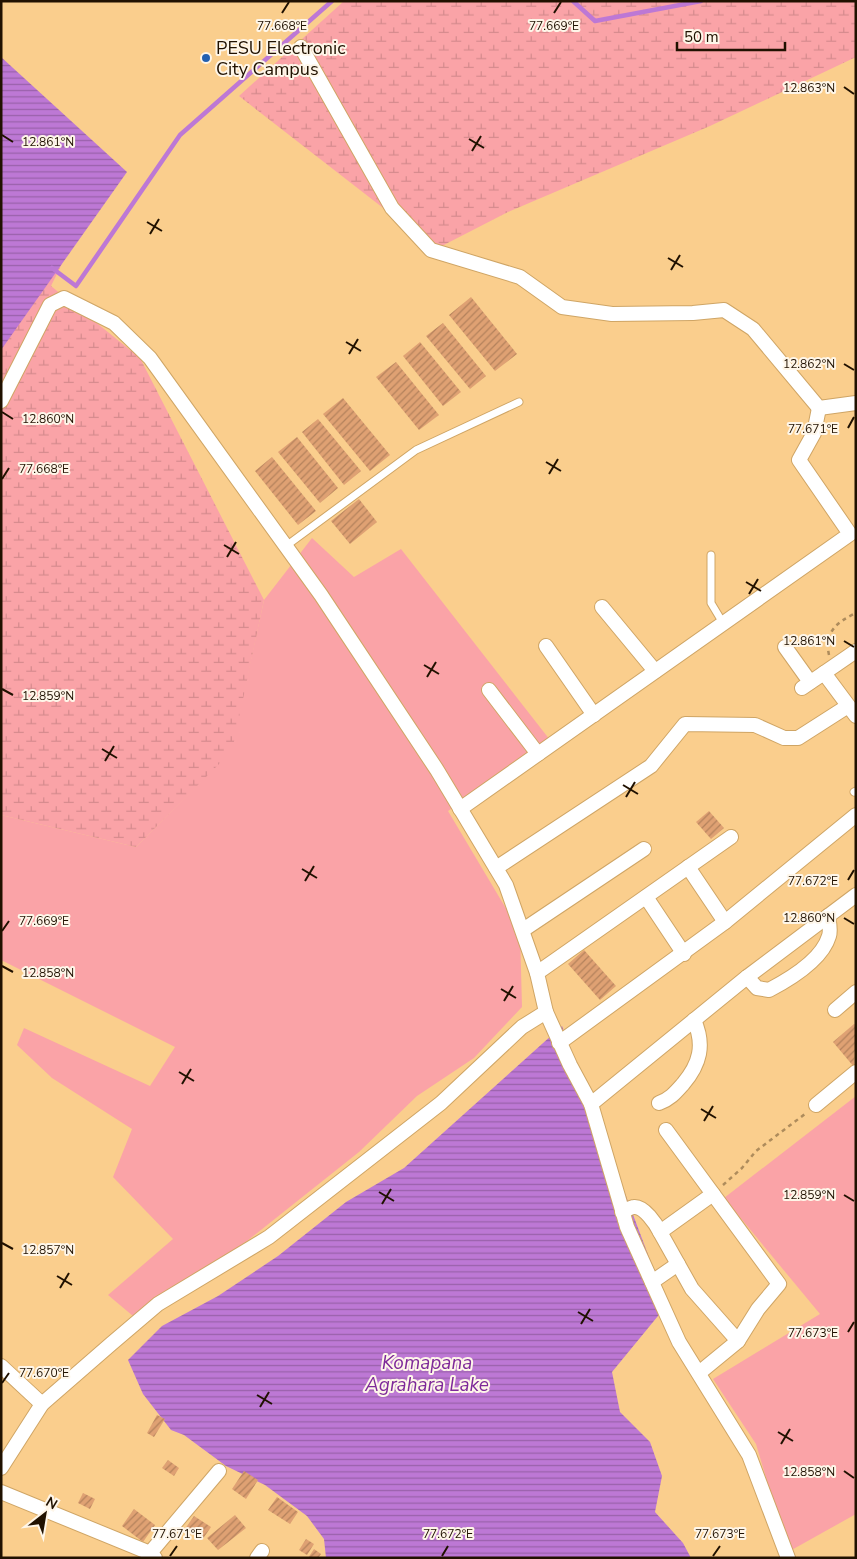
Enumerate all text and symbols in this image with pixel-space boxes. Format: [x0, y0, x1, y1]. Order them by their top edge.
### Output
text: 77.668°E [257, 18, 307, 34]
text: 77.669°E [529, 18, 579, 34]
scale bar [677, 20, 784, 52]
text: 50 m [684, 27, 719, 47]
place label: PESU Electronic City Campus [216, 36, 346, 81]
marker: PESU Electronic City Campus [200, 52, 212, 64]
text: 12.863°N [783, 80, 835, 96]
text: 12.861°N [22, 134, 74, 150]
text: 12.862°N [783, 356, 835, 372]
text: 12.860°N [22, 411, 74, 427]
text: 77.671°E [788, 421, 838, 437]
text: 77.668°E [19, 461, 69, 477]
text: 12.861°N [783, 633, 835, 649]
text: 12.859°N [22, 688, 74, 704]
text: 77.672°E [788, 873, 838, 889]
text: 12.860°N [783, 910, 835, 926]
text: 77.669°E [19, 913, 69, 929]
text: 12.858°N [22, 965, 74, 981]
text: 12.859°N [783, 1187, 835, 1203]
text: 12.857°N [22, 1242, 74, 1258]
text: 77.673°E [788, 1325, 838, 1341]
water label: Komapana Agrahara Lake [364, 1350, 489, 1398]
text: 77.670°E [19, 1365, 69, 1381]
text: 12.858°N [783, 1464, 835, 1480]
north arrow [20, 1489, 70, 1539]
text: N [42, 1492, 61, 1514]
text: 77.671°E [152, 1526, 202, 1542]
text: 77.672°E [423, 1526, 473, 1542]
text: 77.673°E [695, 1526, 745, 1542]

